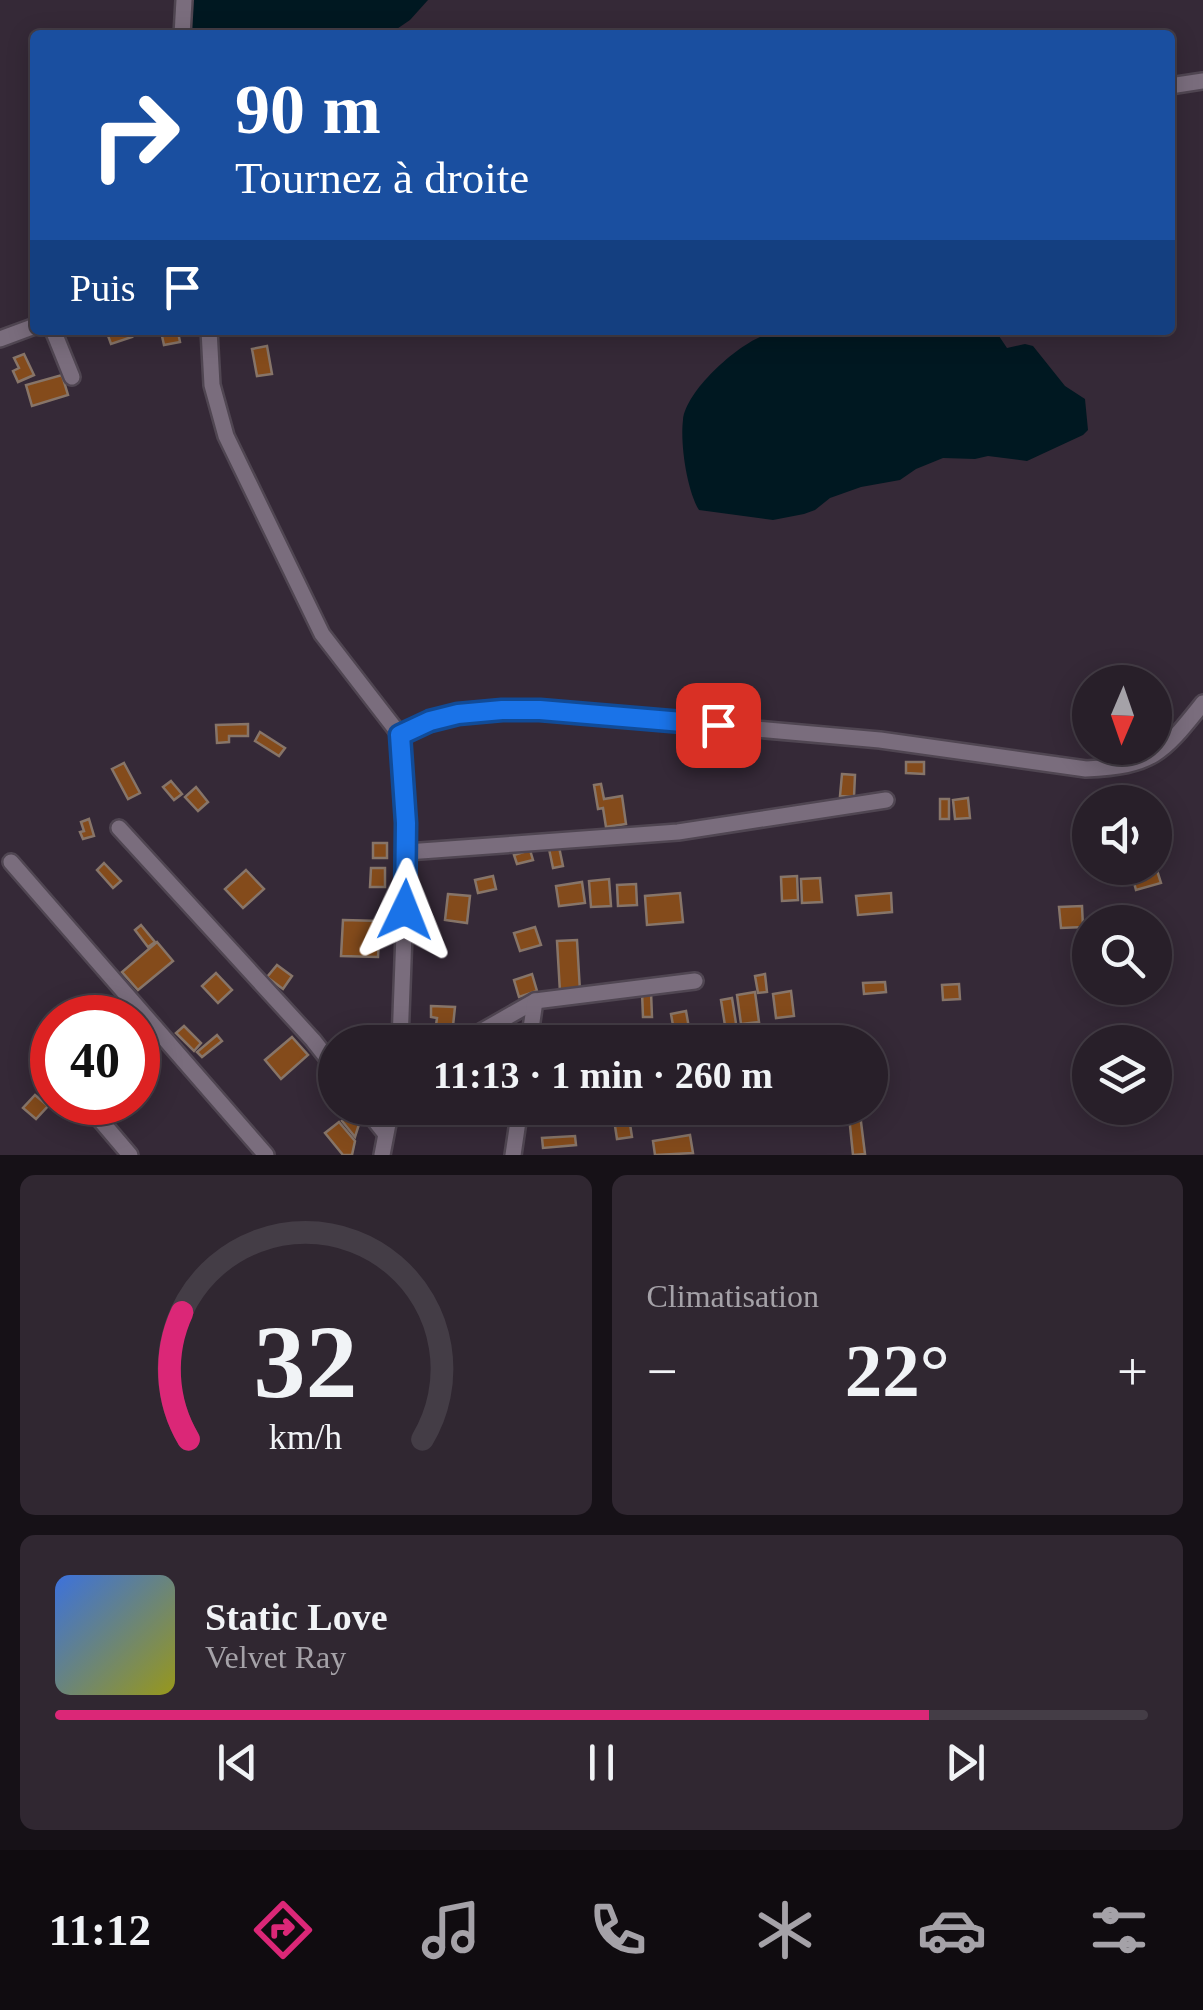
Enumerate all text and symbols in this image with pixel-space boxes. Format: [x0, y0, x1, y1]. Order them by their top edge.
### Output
icon: right [70, 70, 200, 200]
text: 90 m [235, 71, 381, 148]
text: Tournez à droite [235, 153, 529, 203]
icon: arrive [155, 260, 210, 315]
text: Puis [70, 267, 135, 309]
north arrow [1072, 665, 1172, 765]
map controls [1072, 665, 1172, 1125]
pin [676, 683, 761, 768]
icon: arrive [691, 698, 746, 753]
button: sound [1072, 785, 1172, 885]
position arrow [353, 858, 457, 962]
button: search [1072, 905, 1172, 1005]
speed limit sign: 40 [30, 995, 160, 1125]
button: layers [1072, 1025, 1172, 1125]
text: 11:13 · 1 min · 260 m [433, 1054, 773, 1096]
text: Climatisation [647, 1278, 819, 1314]
text: 32 [254, 1304, 358, 1419]
text: 22° [845, 1329, 950, 1412]
text: − [647, 1341, 678, 1402]
text: + [1117, 1341, 1148, 1402]
text: km/h [269, 1417, 343, 1457]
text: Static Love [205, 1596, 388, 1638]
text: Velvet Ray [205, 1639, 346, 1675]
icon: previous [210, 1735, 265, 1790]
icon: pause [574, 1735, 629, 1790]
icon: next [938, 1735, 993, 1790]
icon: directions [248, 1895, 318, 1965]
icon: music [416, 1895, 486, 1965]
icon: phone [583, 1895, 653, 1965]
icon: climate [750, 1895, 820, 1965]
icon: car [917, 1895, 987, 1965]
icon: filters [1084, 1895, 1154, 1965]
text: 11:12 [49, 1905, 151, 1955]

